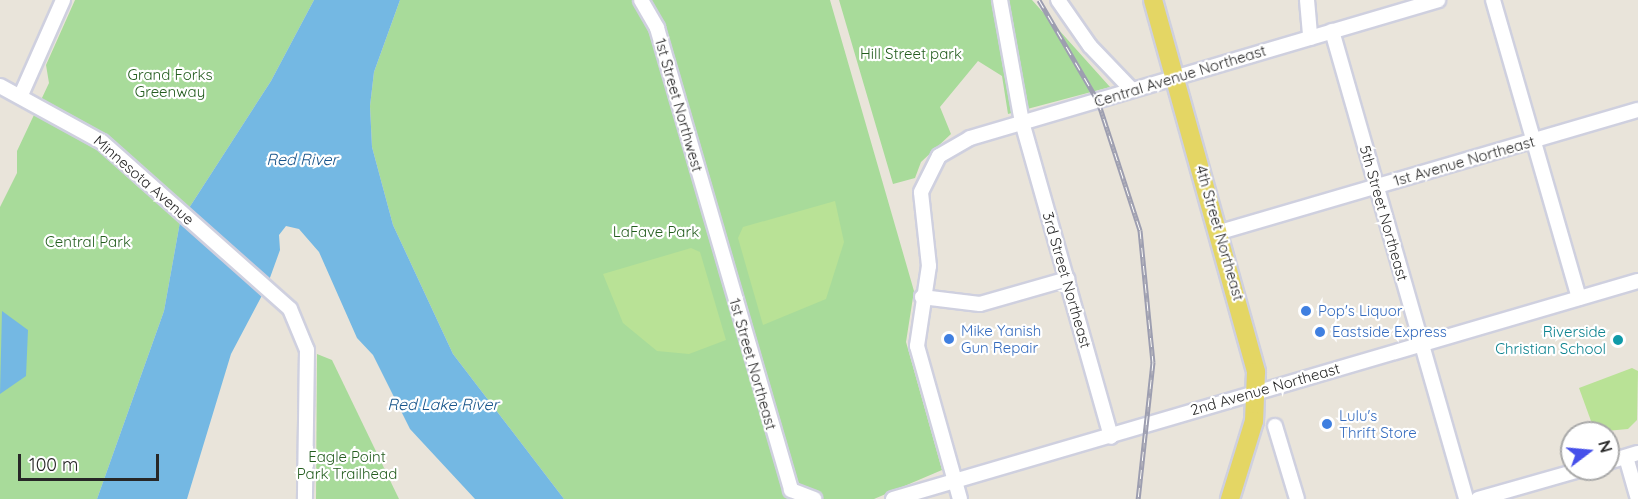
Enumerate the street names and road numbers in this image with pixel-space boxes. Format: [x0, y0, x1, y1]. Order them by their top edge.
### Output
street label: 1st Street Northwest [651, 36, 707, 174]
street label: Central Avenue Northeast [1092, 41, 1268, 111]
street label: Minnesota Avenue [90, 132, 198, 228]
street label: 1st Avenue Northeast [1391, 132, 1537, 190]
street label: 5th Street Northeast [1356, 143, 1412, 283]
street label: 4th Street Northeast [1192, 163, 1248, 303]
street label: 3rd Street Northeast [1039, 210, 1095, 350]
street label: 1st Street Northeast [726, 296, 780, 432]
street label: 2nd Avenue Northeast [1188, 359, 1342, 419]

